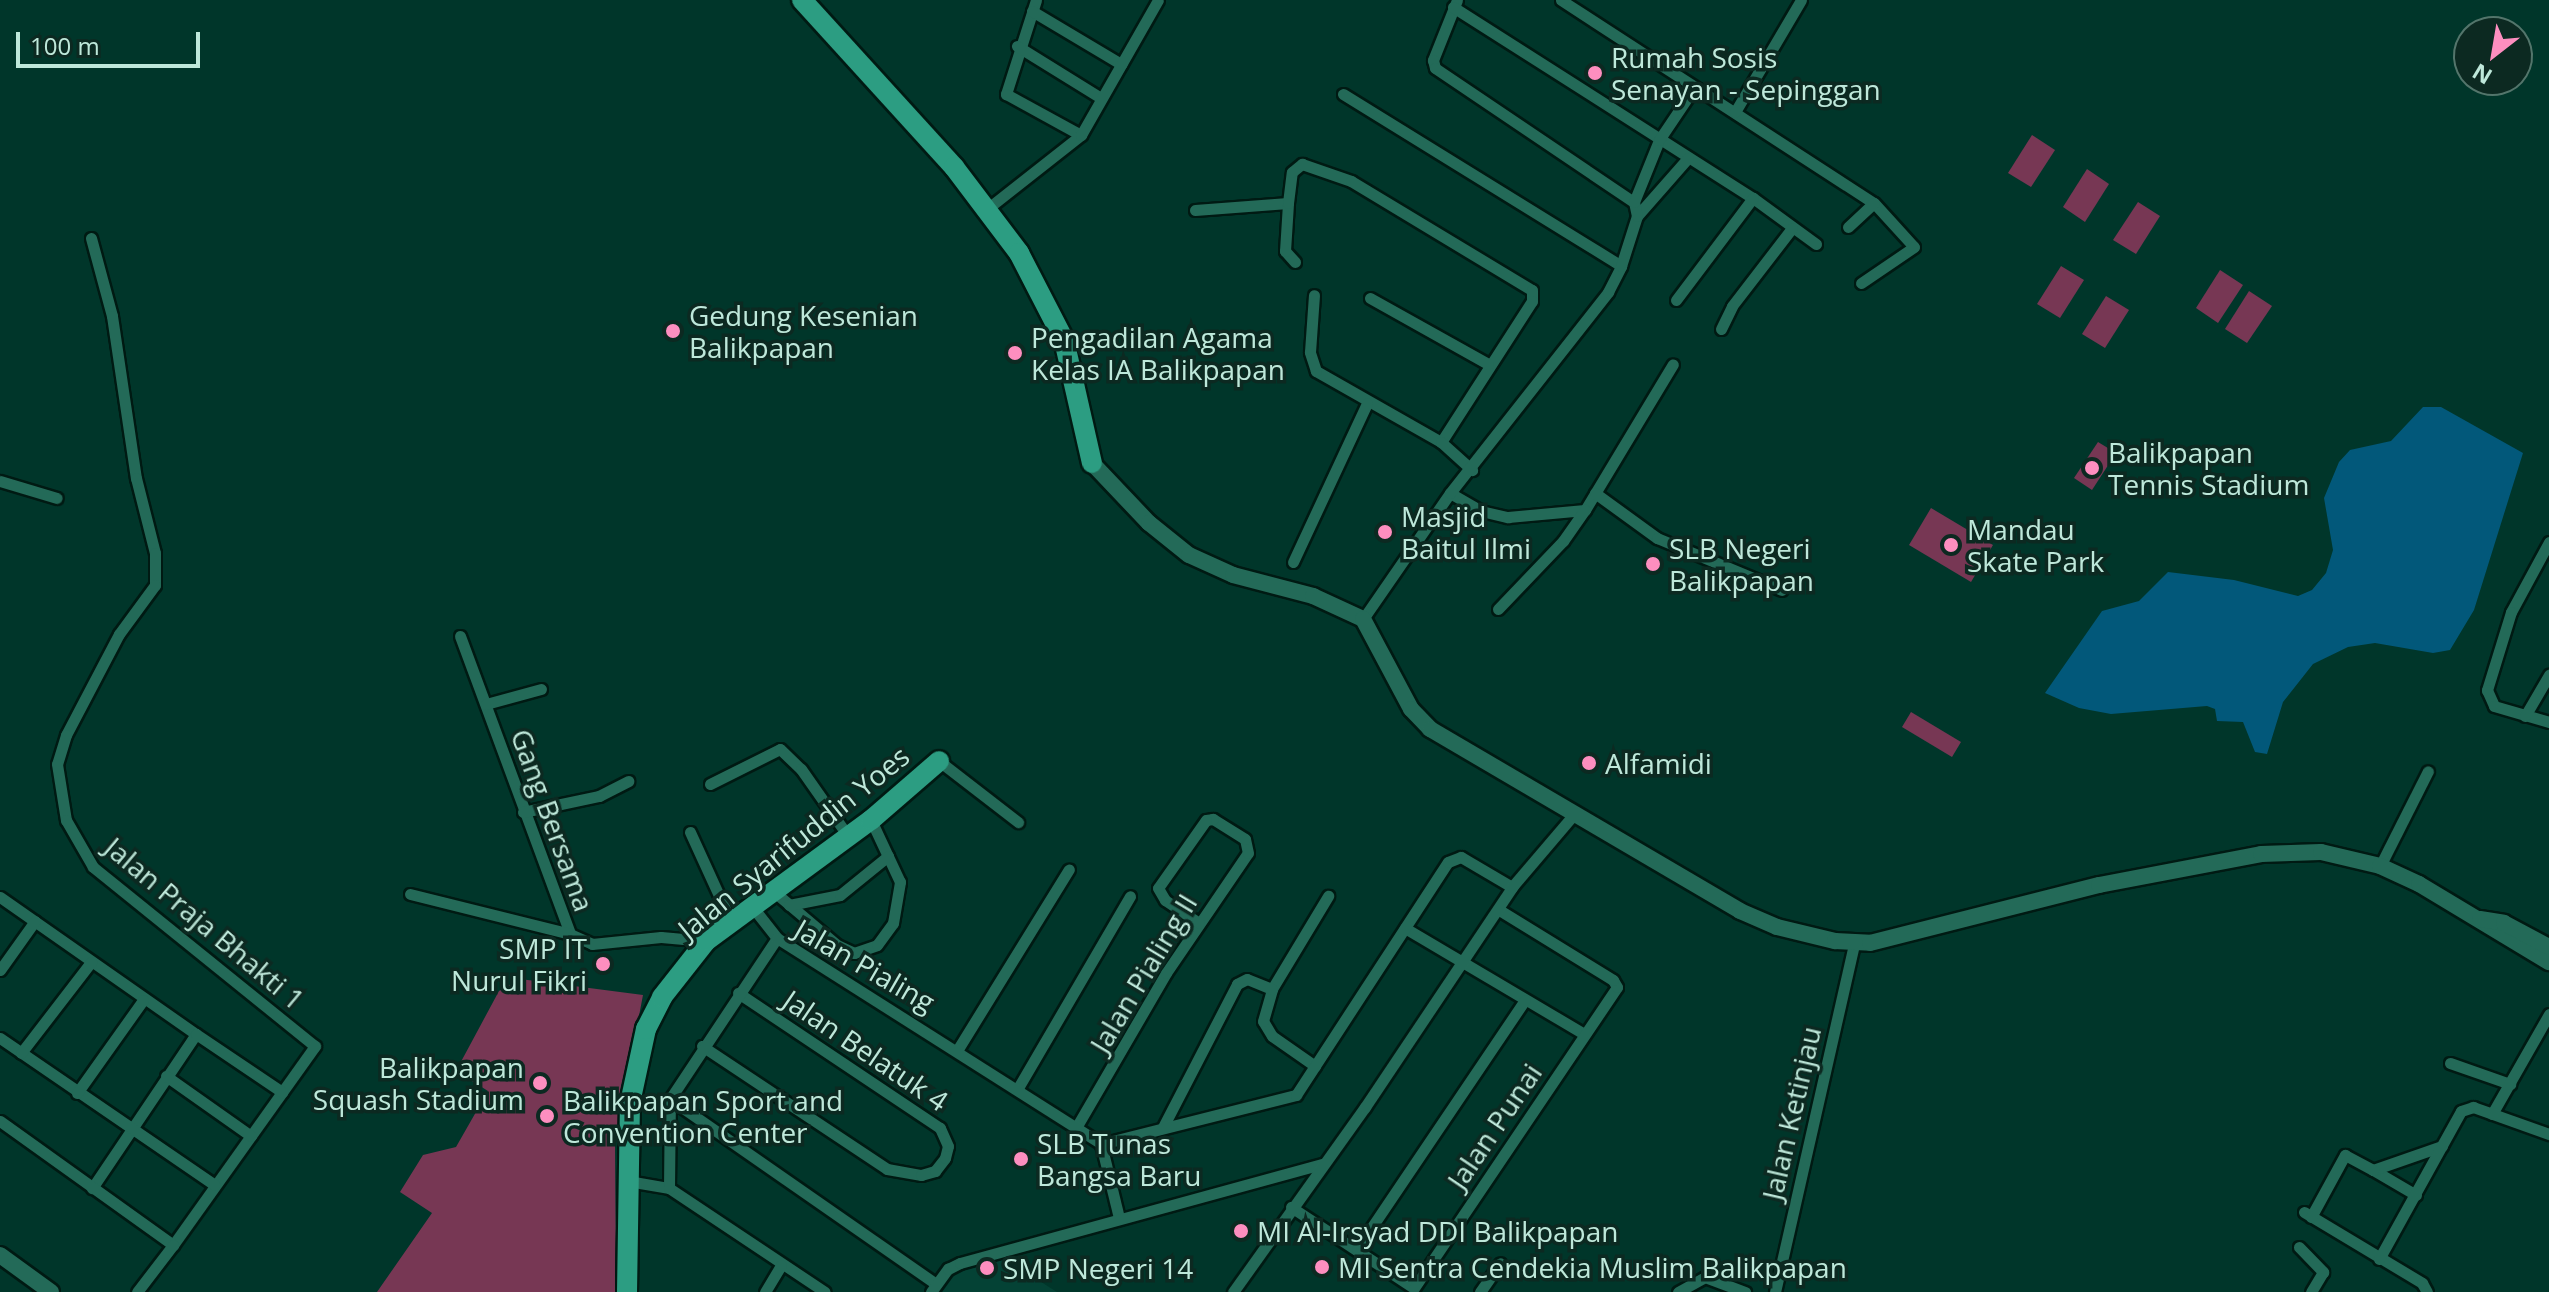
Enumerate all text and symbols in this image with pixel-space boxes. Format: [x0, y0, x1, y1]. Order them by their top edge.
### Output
scale bar [20, 16, 204, 66]
north arrow [2453, 16, 2533, 96]
text: 100 m [30, 29, 100, 62]
place label: Rumah Sosis Senayan - Sepinggan [1611, 40, 1881, 106]
text: N [2466, 57, 2497, 92]
marker: Rumah Sosis Senayan - Sepinggan [1586, 64, 1604, 82]
place label: Gedung Kesenian Balikpapan [689, 298, 918, 364]
place label: Pengadilan Agama Kelas IA Balikpapan [1031, 320, 1285, 386]
marker: Gedung Kesenian Balikpapan [664, 322, 682, 340]
marker: Pengadilan Agama Kelas IA Balikpapan [1006, 344, 1024, 362]
place label: Balikpapan Tennis Stadium [2108, 435, 2309, 501]
marker: Balikpapan Tennis Stadium [2083, 459, 2101, 477]
place label: Masjid Baitul Ilmi [1401, 499, 1531, 565]
place label: Mandau Skate Park [1967, 512, 2104, 578]
marker: Masjid Baitul Ilmi [1376, 523, 1394, 541]
place label: SLB Negeri Balikpapan [1669, 531, 1814, 597]
marker: Mandau Skate Park [1942, 536, 1960, 554]
marker: SLB Negeri Balikpapan [1644, 555, 1662, 573]
street label: Gang Bersama [505, 724, 601, 916]
street label: Jalan Syarifuddin Yoes [671, 738, 915, 946]
place label: Alfamidi [1605, 746, 1712, 780]
marker: Alfamidi [1580, 754, 1598, 772]
street label: Jalan Praja Bhakti 1 [99, 830, 311, 1016]
street label: Jalan Pialing II [1082, 888, 1204, 1058]
street label: Jalan Pialing [789, 911, 941, 1019]
place label: SMP IT Nurul Fikri [451, 931, 587, 997]
marker: SMP IT Nurul Fikri [594, 955, 612, 973]
street label: Jalan Belatuk 4 [777, 982, 955, 1118]
street label: Jalan Ketinjau [1755, 1023, 1827, 1203]
place label: Balikpapan Squash Stadium [313, 1050, 524, 1116]
street label: Jalan Punai [1440, 1057, 1548, 1195]
marker: Balikpapan Squash Stadium [531, 1074, 549, 1092]
place label: Balikpapan Sport and Convention Center [563, 1083, 843, 1149]
marker: Balikpapan Sport and Convention Center [538, 1107, 556, 1125]
place label: SLB Tunas Bangsa Baru [1037, 1126, 1201, 1192]
marker: SLB Tunas Bangsa Baru [1012, 1150, 1030, 1168]
place label: MI Al-Irsyad DDI Balikpapan [1257, 1214, 1618, 1248]
marker: MI Al-Irsyad DDI Balikpapan [1232, 1222, 1250, 1240]
place label: MI Sentra Cendekia Muslim Balikpapan [1338, 1250, 1847, 1284]
place label: SMP Negeri 14 [1003, 1251, 1193, 1285]
marker: MI Sentra Cendekia Muslim Balikpapan [1313, 1258, 1331, 1276]
marker: SMP Negeri 14 [978, 1259, 996, 1277]

